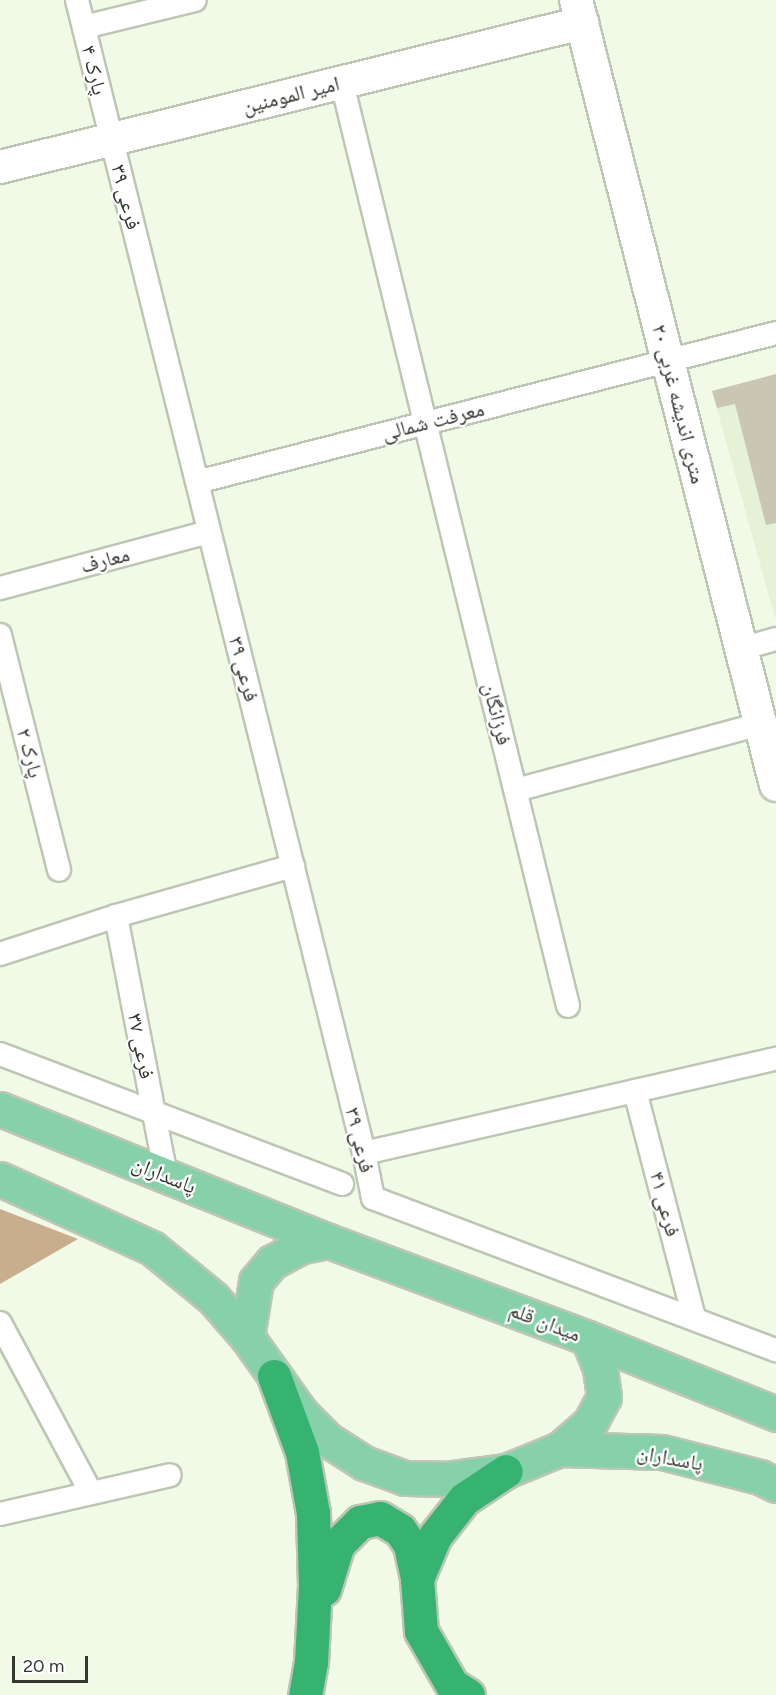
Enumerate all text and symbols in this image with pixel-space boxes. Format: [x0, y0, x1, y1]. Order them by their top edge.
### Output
street label: پارک ۴ [76, 43, 112, 97]
street label: امیر المومنین [240, 71, 342, 119]
street label: فرعی ۳۹ [106, 162, 146, 232]
street label: ۲۰ متری اندیشه غربی [647, 322, 711, 486]
street label: معرفت شمالی [379, 396, 487, 446]
street label: معارف [78, 541, 132, 579]
street label: فرعی ۳۹ [224, 634, 264, 704]
street label: فرزانگان [477, 680, 517, 748]
street label: پارک ۲ [12, 726, 48, 780]
street label: فرعی ۳۷ [122, 1011, 160, 1081]
street label: فرعی ۳۹ [340, 1105, 380, 1175]
street label: پاسداران [128, 1151, 200, 1199]
street label: فرعی ۴۱ [644, 1169, 686, 1239]
street label: میدان قلم [506, 1297, 584, 1347]
street label: پاسداران [635, 1440, 705, 1476]
scale bar [15, 1644, 92, 1682]
text: 20 m [23, 1655, 64, 1677]

